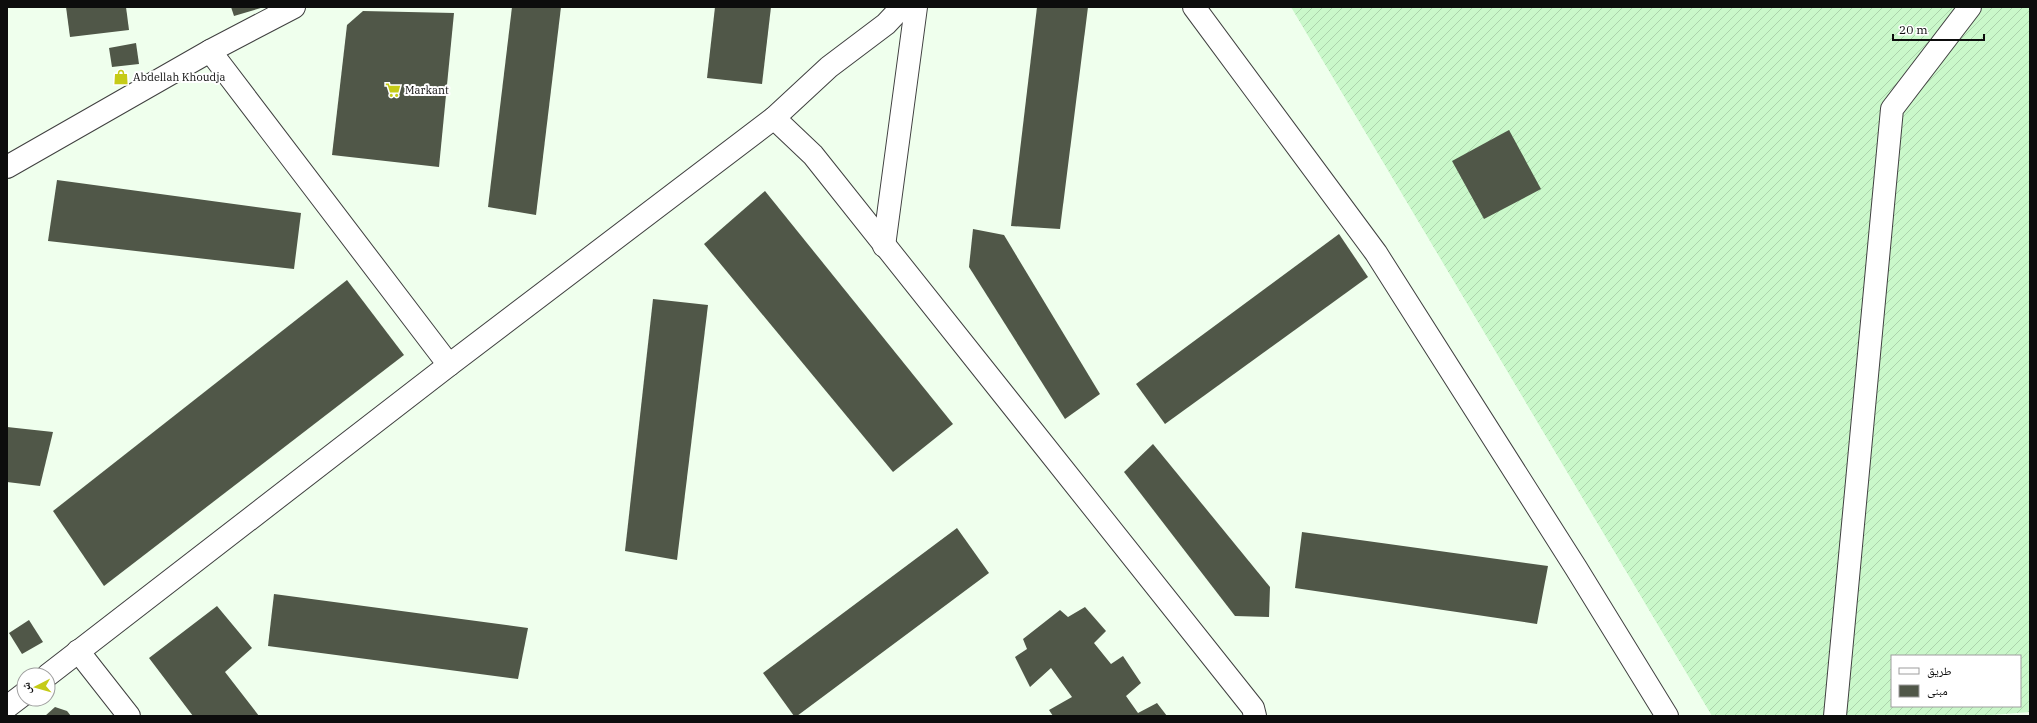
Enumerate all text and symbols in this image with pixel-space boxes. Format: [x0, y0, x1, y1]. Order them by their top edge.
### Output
scale bar [1893, 16, 1984, 42]
text: 20 m [1899, 22, 1928, 37]
shop icon: Abdellah Khoudja [112, 68, 130, 86]
place label: Abdellah Khoudja [133, 70, 226, 84]
supermarket icon: Markant [384, 81, 402, 99]
place label: Markant [405, 83, 449, 97]
legend [1891, 655, 2021, 707]
text: طريق [1927, 663, 1952, 678]
north arrow [16, 667, 56, 707]
text: ش [18, 681, 35, 695]
text: مبنى [1927, 683, 1948, 698]

